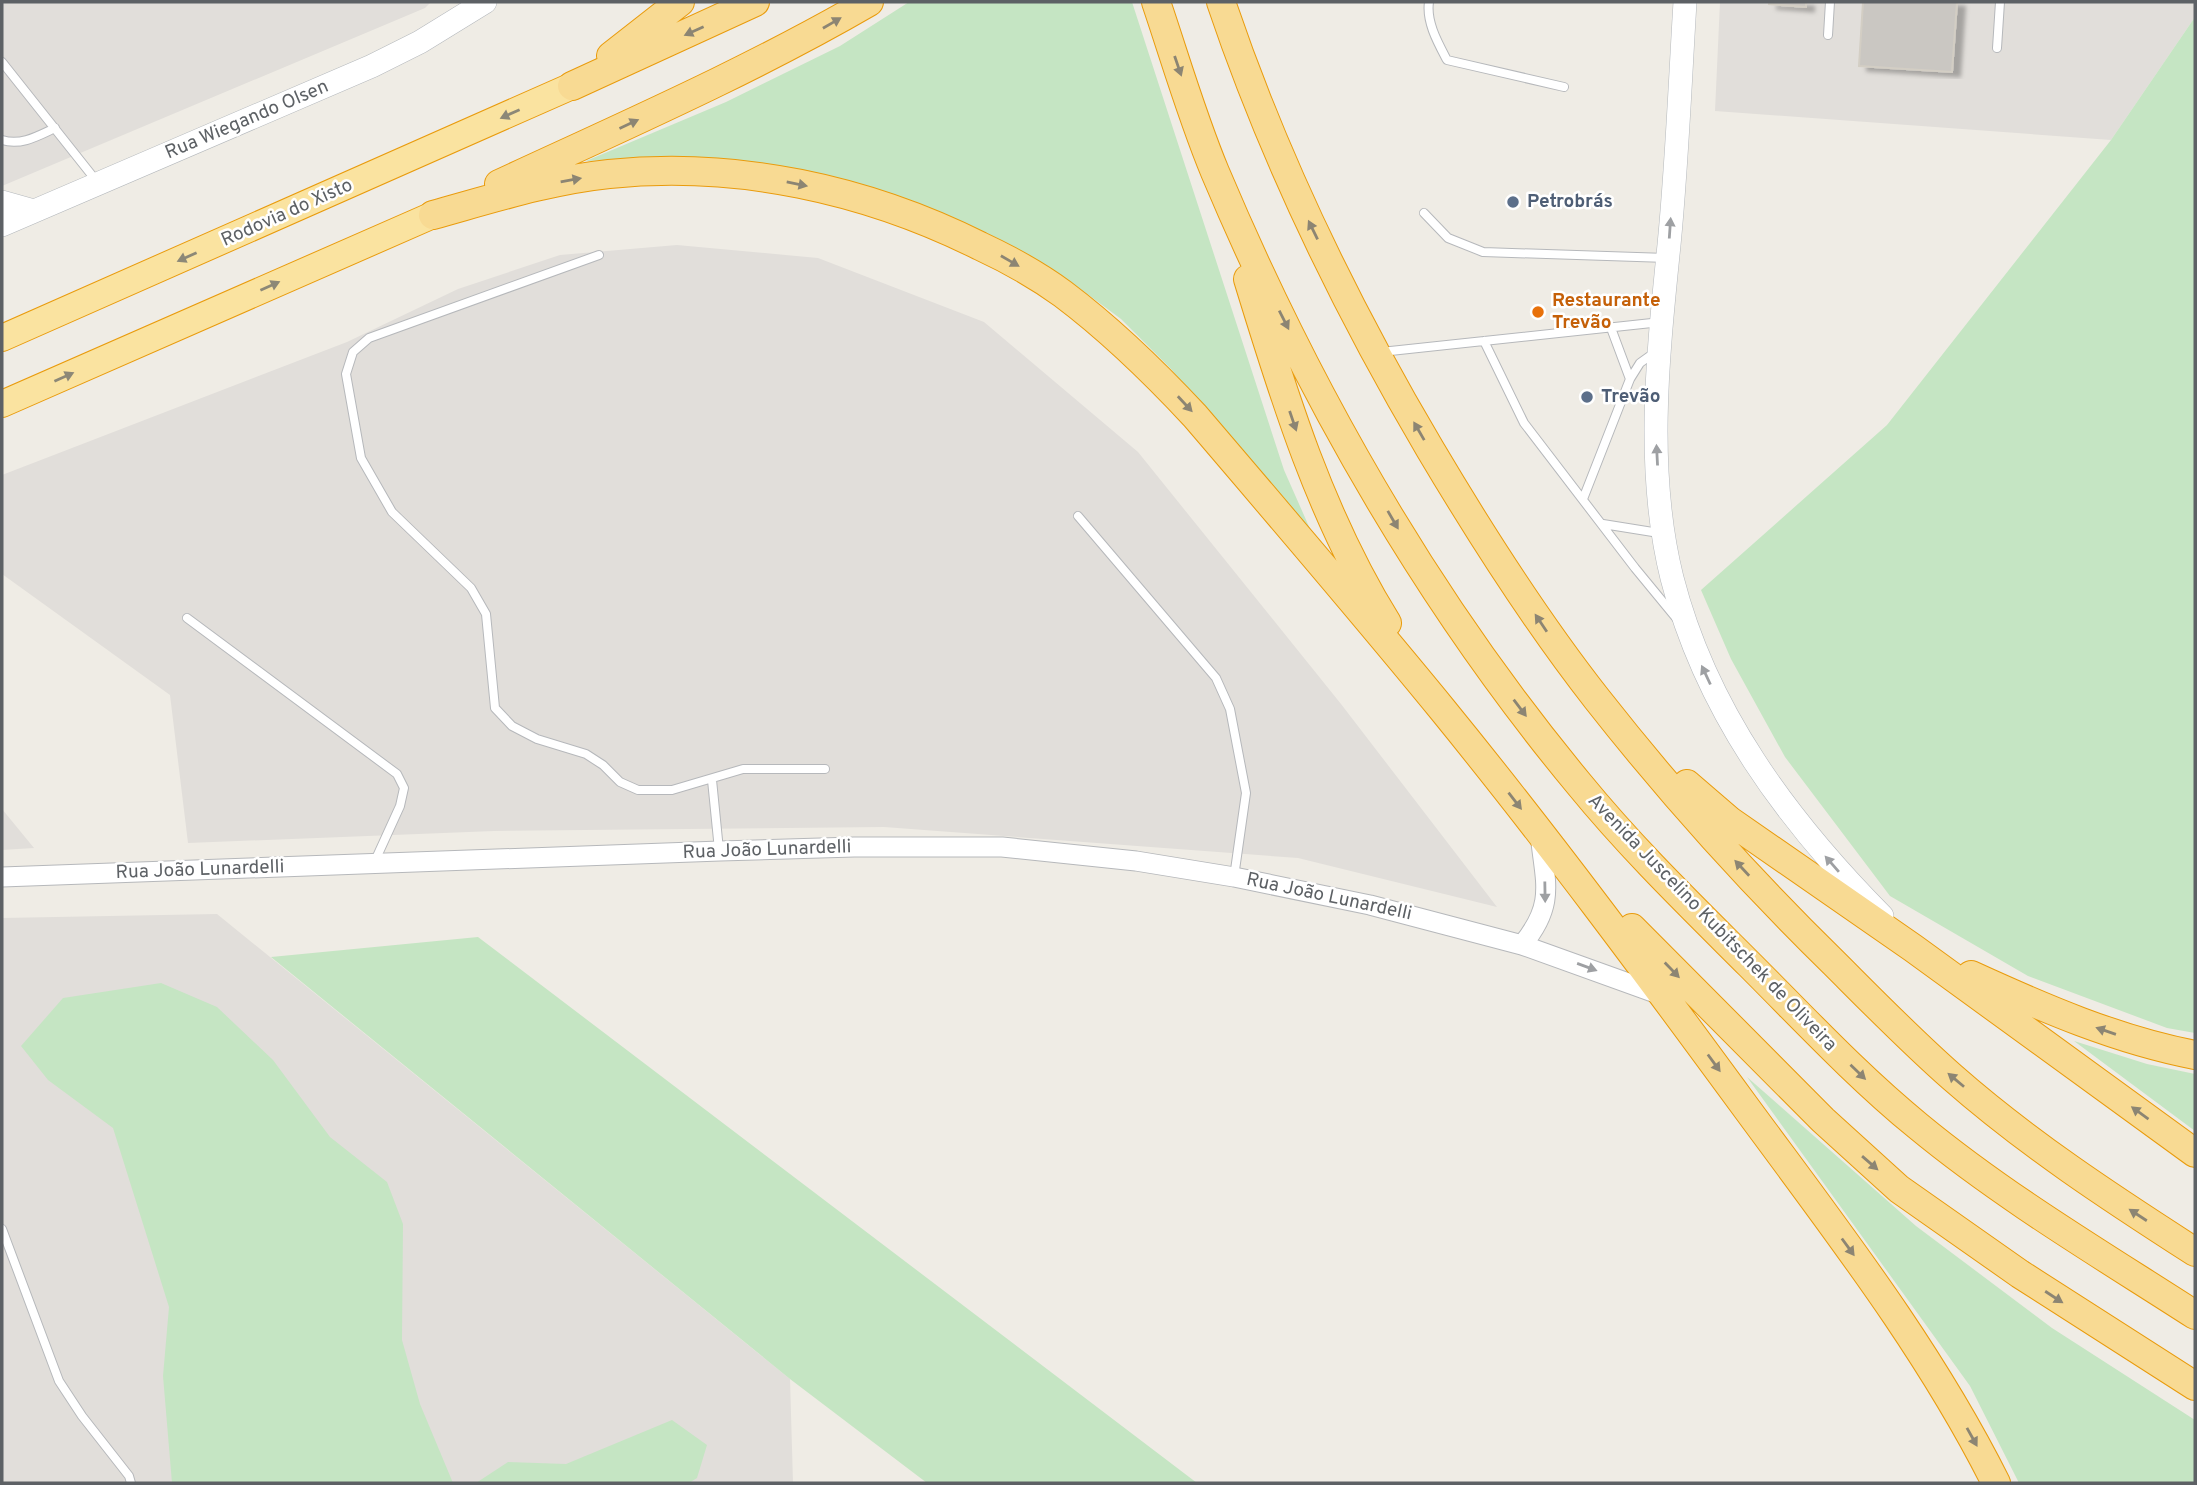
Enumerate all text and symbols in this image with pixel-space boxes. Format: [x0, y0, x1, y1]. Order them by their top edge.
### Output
one-way arrow [823, 17, 842, 29]
one-way arrow [683, 26, 704, 37]
one-way arrow [1173, 56, 1184, 77]
street label: Rua Wiegando Olsen [162, 75, 332, 165]
one-way arrow [499, 109, 520, 120]
one-way arrow [619, 118, 639, 130]
street label: Rodovia do Xisto [218, 173, 356, 253]
one-way arrow [560, 174, 582, 185]
one-way arrow [786, 179, 808, 190]
place label: Petrobrás [1527, 190, 1613, 214]
marker: Petrobrás [1505, 194, 1521, 210]
one-way arrow [1665, 217, 1676, 239]
one-way arrow [1307, 220, 1319, 240]
one-way arrow [177, 251, 197, 263]
one-way arrow [1000, 255, 1019, 267]
one-way arrow [260, 281, 281, 292]
place label: Restaurante Trevão [1552, 289, 1661, 335]
marker: Restaurante Trevão [1530, 304, 1546, 320]
one-way arrow [1278, 310, 1289, 330]
one-way arrow [54, 371, 75, 382]
place label: Trevão [1601, 385, 1660, 409]
marker: Trevão [1579, 389, 1595, 405]
one-way arrow [1176, 395, 1192, 412]
one-way arrow [1288, 411, 1299, 432]
one-way arrow [1413, 421, 1425, 440]
one-way arrow [1651, 444, 1662, 466]
one-way arrow [1387, 510, 1399, 529]
one-way arrow [1534, 614, 1548, 632]
one-way arrow [1700, 665, 1711, 686]
one-way arrow [1512, 699, 1527, 717]
street label: Avenida Juscelino Kubitschek de Oliveira [1582, 789, 1842, 1057]
one-way arrow [1507, 791, 1522, 809]
street label: Rua João Lunardelli [682, 835, 852, 865]
street label: Rua João Lunardelli [115, 855, 285, 885]
one-way arrow [1824, 855, 1840, 873]
one-way arrow [1734, 860, 1750, 877]
street label: Rua João Lunardelli [1244, 868, 1414, 926]
one-way arrow [1539, 881, 1550, 903]
one-way arrow [1664, 961, 1680, 978]
one-way arrow [1576, 962, 1597, 973]
one-way arrow [2095, 1025, 2116, 1036]
one-way arrow [1706, 1054, 1720, 1072]
one-way arrow [1849, 1063, 1866, 1079]
one-way arrow [1947, 1073, 1964, 1088]
one-way arrow [2131, 1106, 2149, 1120]
one-way arrow [1861, 1155, 1879, 1171]
one-way arrow [2129, 1208, 2147, 1222]
one-way arrow [1841, 1238, 1855, 1256]
one-way arrow [2044, 1290, 2064, 1303]
one-way arrow [1966, 1428, 1978, 1447]

